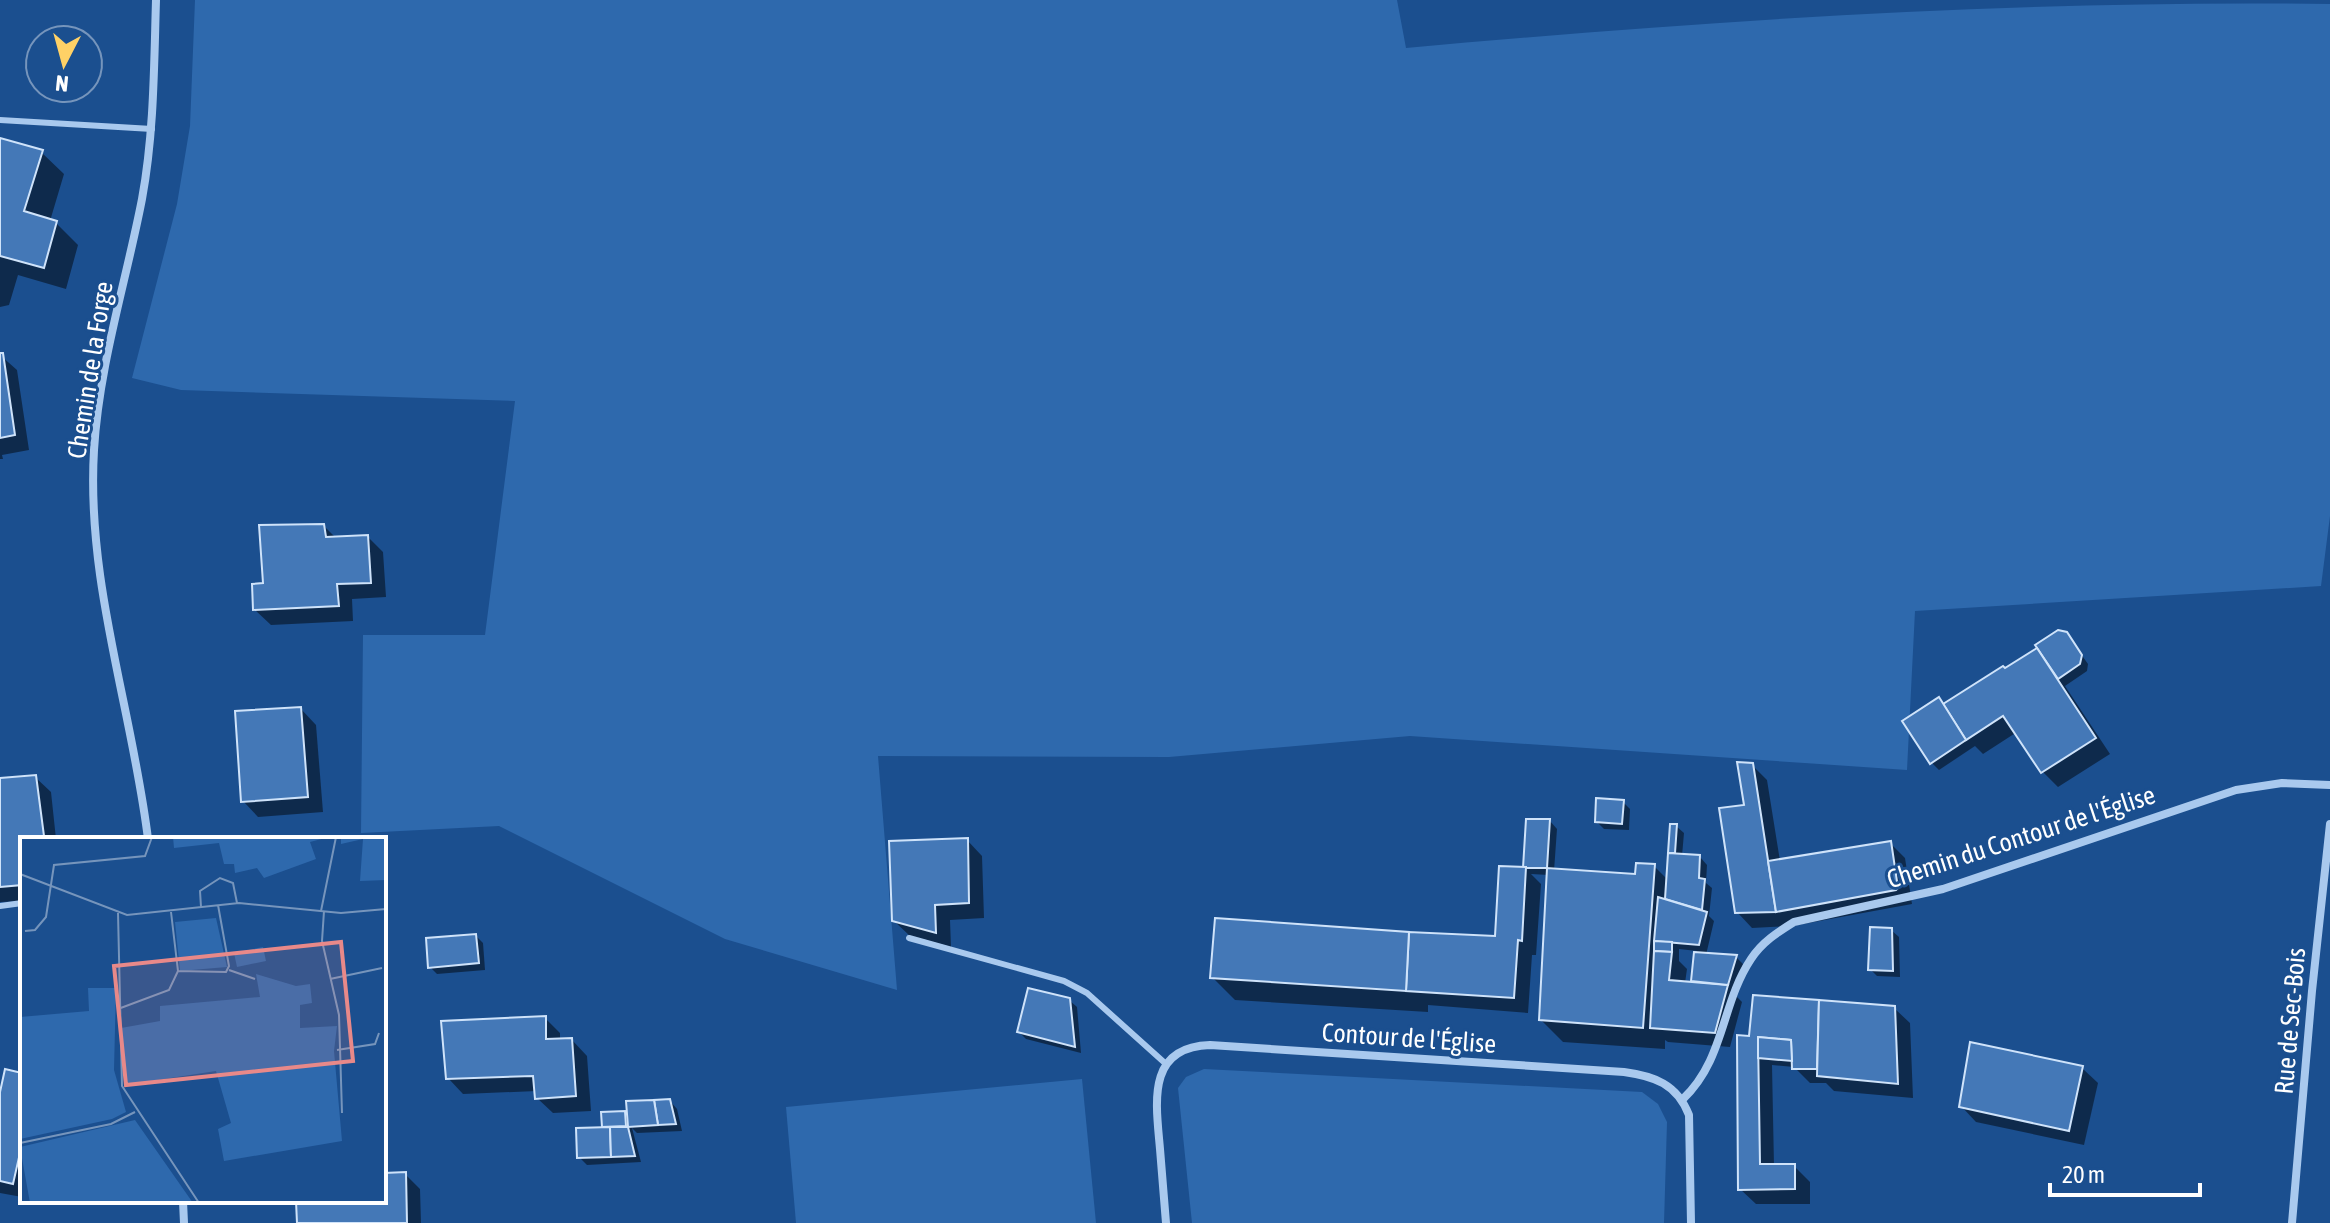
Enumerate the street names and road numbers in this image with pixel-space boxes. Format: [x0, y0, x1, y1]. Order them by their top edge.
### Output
street label: Chemin de la Forge [61, 279, 119, 461]
street label: Chemin du Contour de l'Église [1883, 779, 2159, 895]
street label: Rue de Sec-Bois [2269, 946, 2311, 1096]
street label: Contour de l'Église [1321, 1017, 1497, 1059]

